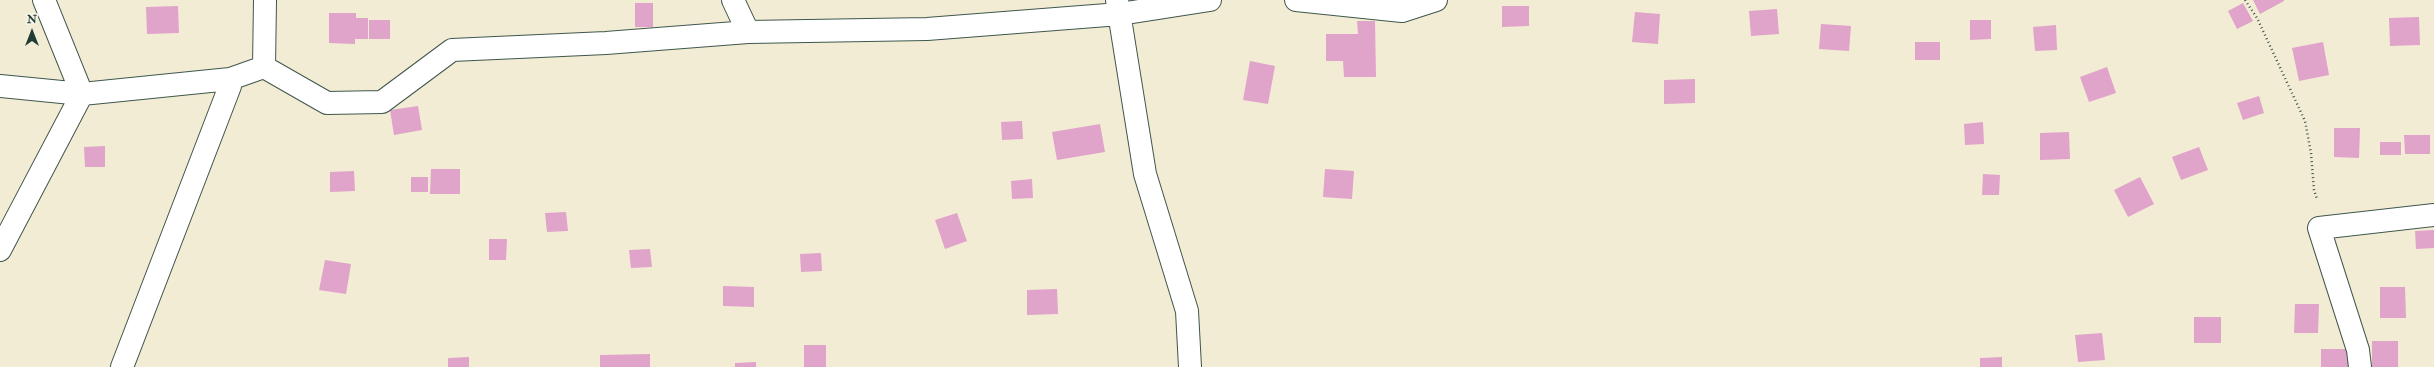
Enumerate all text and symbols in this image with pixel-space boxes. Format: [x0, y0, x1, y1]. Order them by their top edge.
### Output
north arrow [12, 12, 52, 52]
text: N [27, 13, 37, 26]

